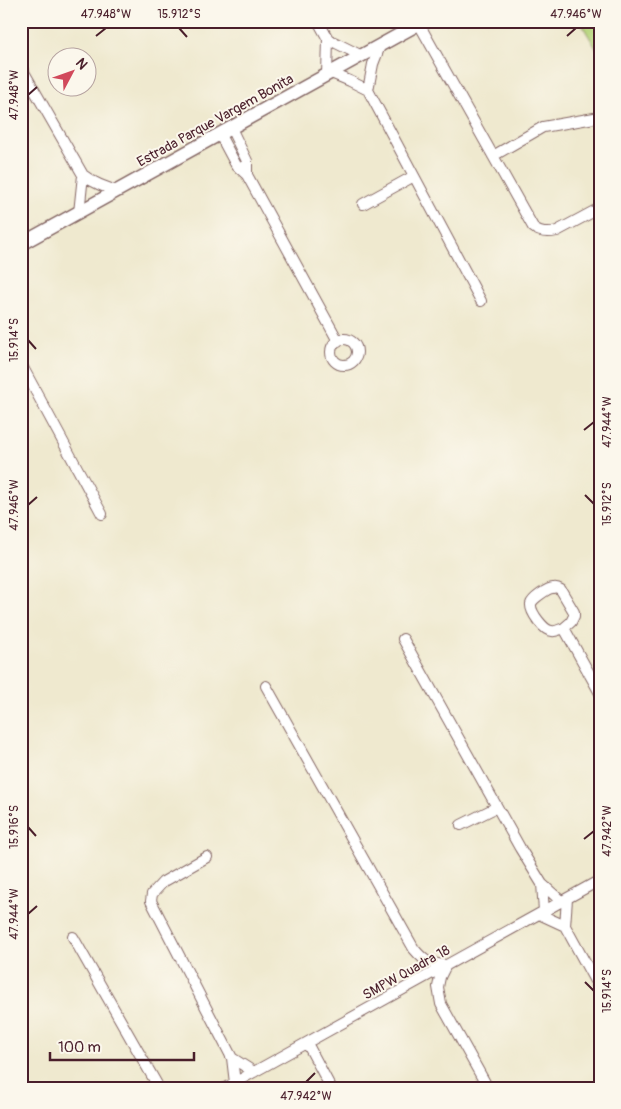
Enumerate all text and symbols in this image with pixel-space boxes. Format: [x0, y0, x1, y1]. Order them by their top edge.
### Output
text: 47.948°W [81, 7, 131, 22]
text: 15.912°S [157, 7, 201, 22]
text: 47.946°W [550, 7, 602, 22]
north arrow [48, 48, 98, 98]
text: N [72, 55, 91, 73]
text: 47.948°W [7, 70, 22, 120]
street label: Estrada Parque Vargem Bonita [134, 70, 296, 171]
text: 15.914°S [7, 318, 22, 362]
text: 47.944°W [600, 396, 615, 448]
text: 47.946°W [7, 479, 22, 531]
text: 15.912°S [600, 482, 615, 526]
text: 15.916°S [7, 805, 22, 849]
text: 47.942°W [600, 805, 615, 857]
text: 47.944°W [7, 888, 22, 940]
street label: SMPW Quadra 18 [360, 941, 453, 1003]
text: 15.914°S [600, 969, 615, 1013]
scale bar [50, 1029, 194, 1061]
text: 100 m [58, 1038, 101, 1057]
text: 47.942°W [280, 1089, 332, 1104]

